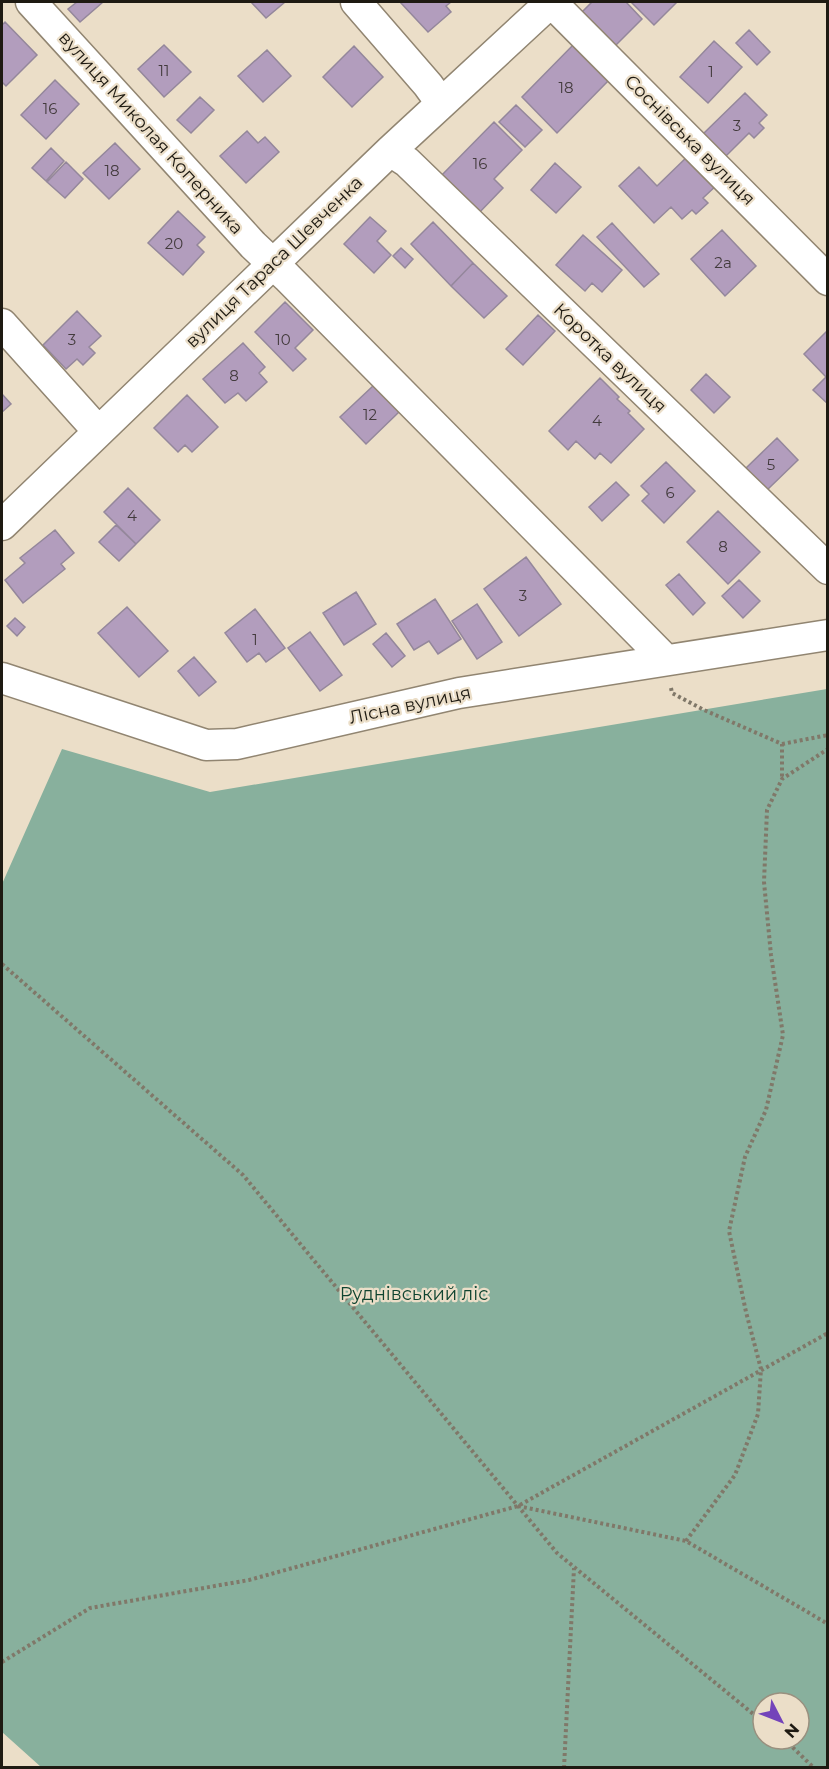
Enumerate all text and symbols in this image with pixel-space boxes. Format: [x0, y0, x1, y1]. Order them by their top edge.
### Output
street label: вулиця Миколая Коперника [54, 27, 248, 239]
house number: 11 [159, 61, 169, 80]
house number: 1 [708, 62, 714, 81]
street label: Соснівська вулиця [620, 70, 760, 210]
house number: 18 [559, 78, 574, 97]
house number: 16 [43, 99, 57, 118]
house number: 3 [733, 116, 741, 135]
house number: 16 [473, 154, 487, 173]
house number: 18 [105, 161, 120, 180]
street label: вулиця Тараса Шевченка [181, 172, 367, 352]
house number: 20 [165, 234, 183, 253]
house number: 2а [714, 253, 732, 272]
street label: Коротка вулиця [549, 298, 671, 418]
house number: 3 [68, 330, 76, 349]
house number: 10 [275, 330, 291, 349]
house number: 8 [229, 366, 239, 385]
house number: 12 [363, 405, 377, 424]
house number: 4 [592, 411, 602, 430]
house number: 5 [767, 455, 775, 474]
house number: 6 [665, 483, 675, 502]
house number: 4 [127, 506, 137, 525]
house number: 8 [718, 537, 728, 556]
house number: 3 [519, 586, 527, 605]
house number: 1 [252, 630, 258, 649]
street label: Лісна вулиця [347, 681, 473, 729]
park label: Руднівський ліс [340, 1283, 488, 1305]
north arrow [751, 1691, 811, 1751]
text: N [780, 1720, 803, 1742]

